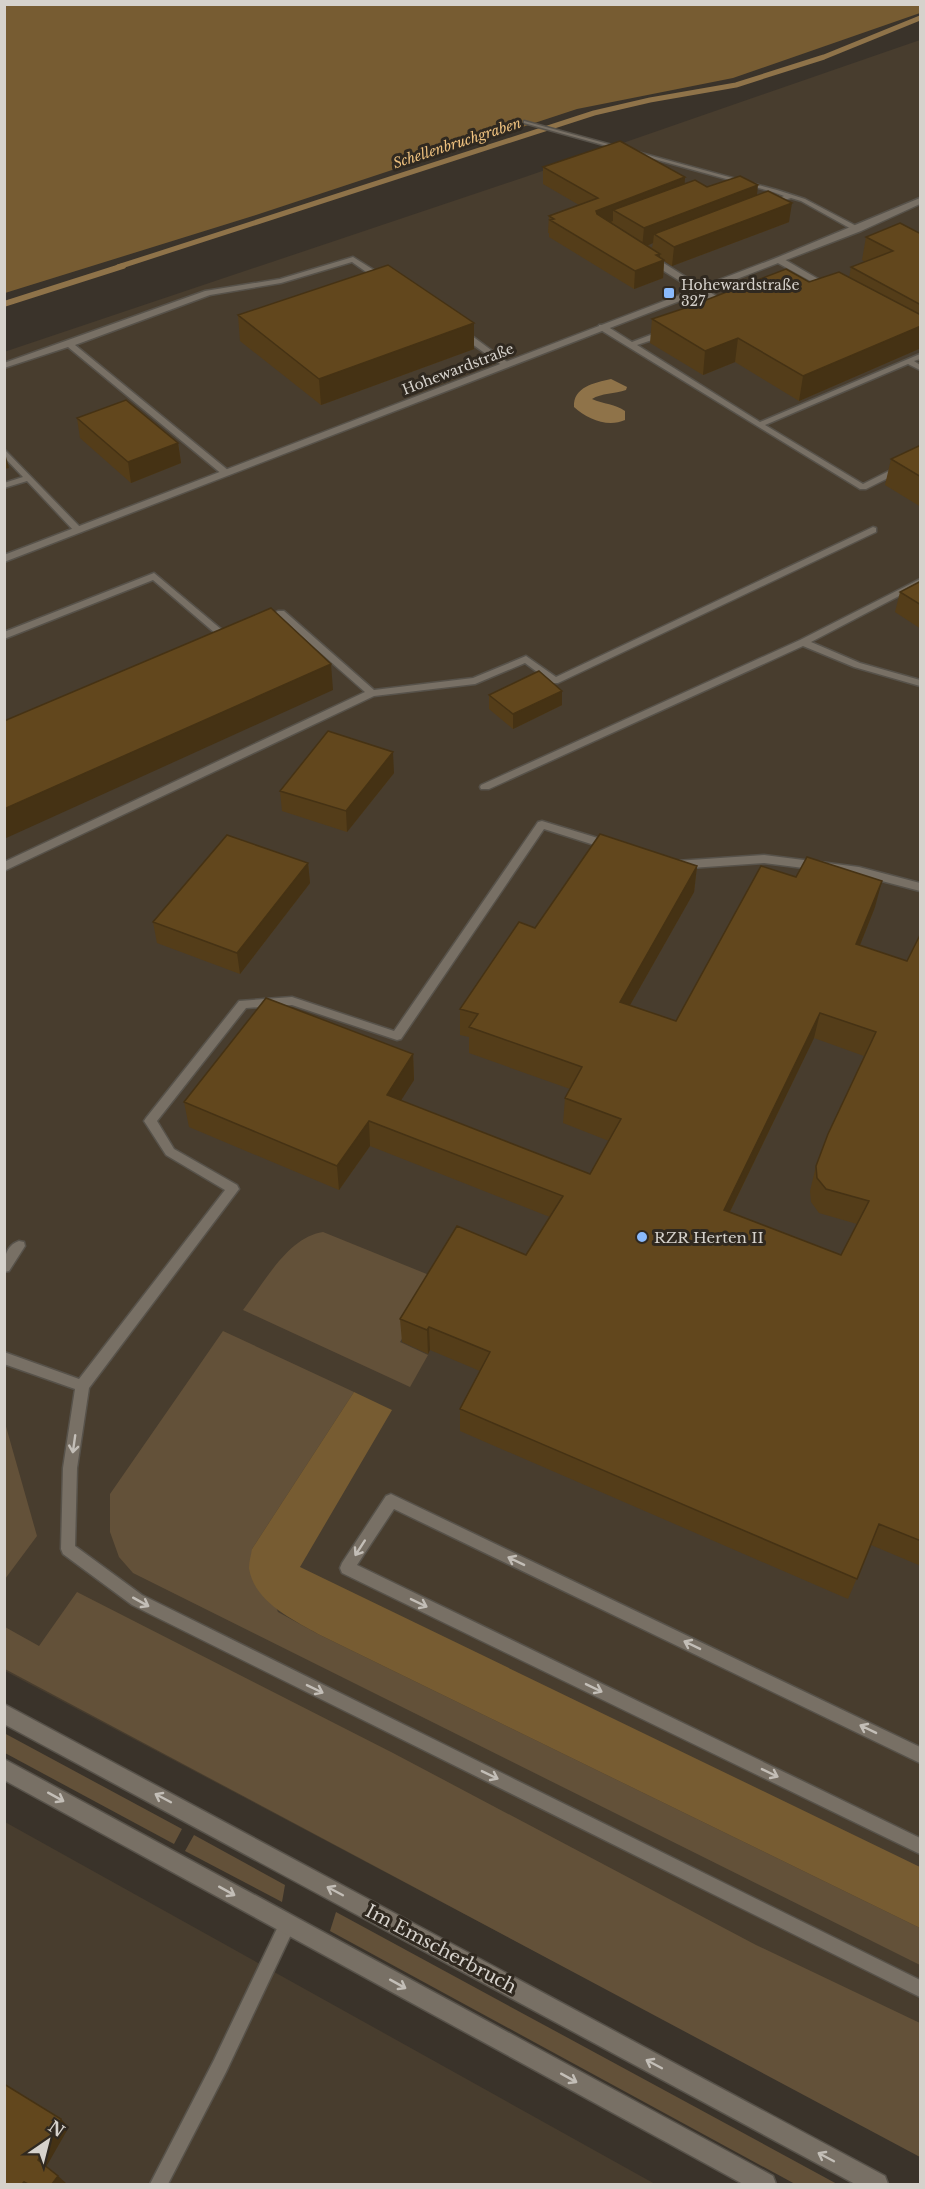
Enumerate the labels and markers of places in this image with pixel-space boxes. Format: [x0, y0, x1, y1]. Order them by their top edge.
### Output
place label: Hohewardstraße 327 [681, 276, 799, 310]
marker: Hohewardstraße 327 [662, 286, 676, 300]
place label: RZR Herten II [654, 1228, 764, 1247]
marker: RZR Herten II [635, 1230, 649, 1244]

